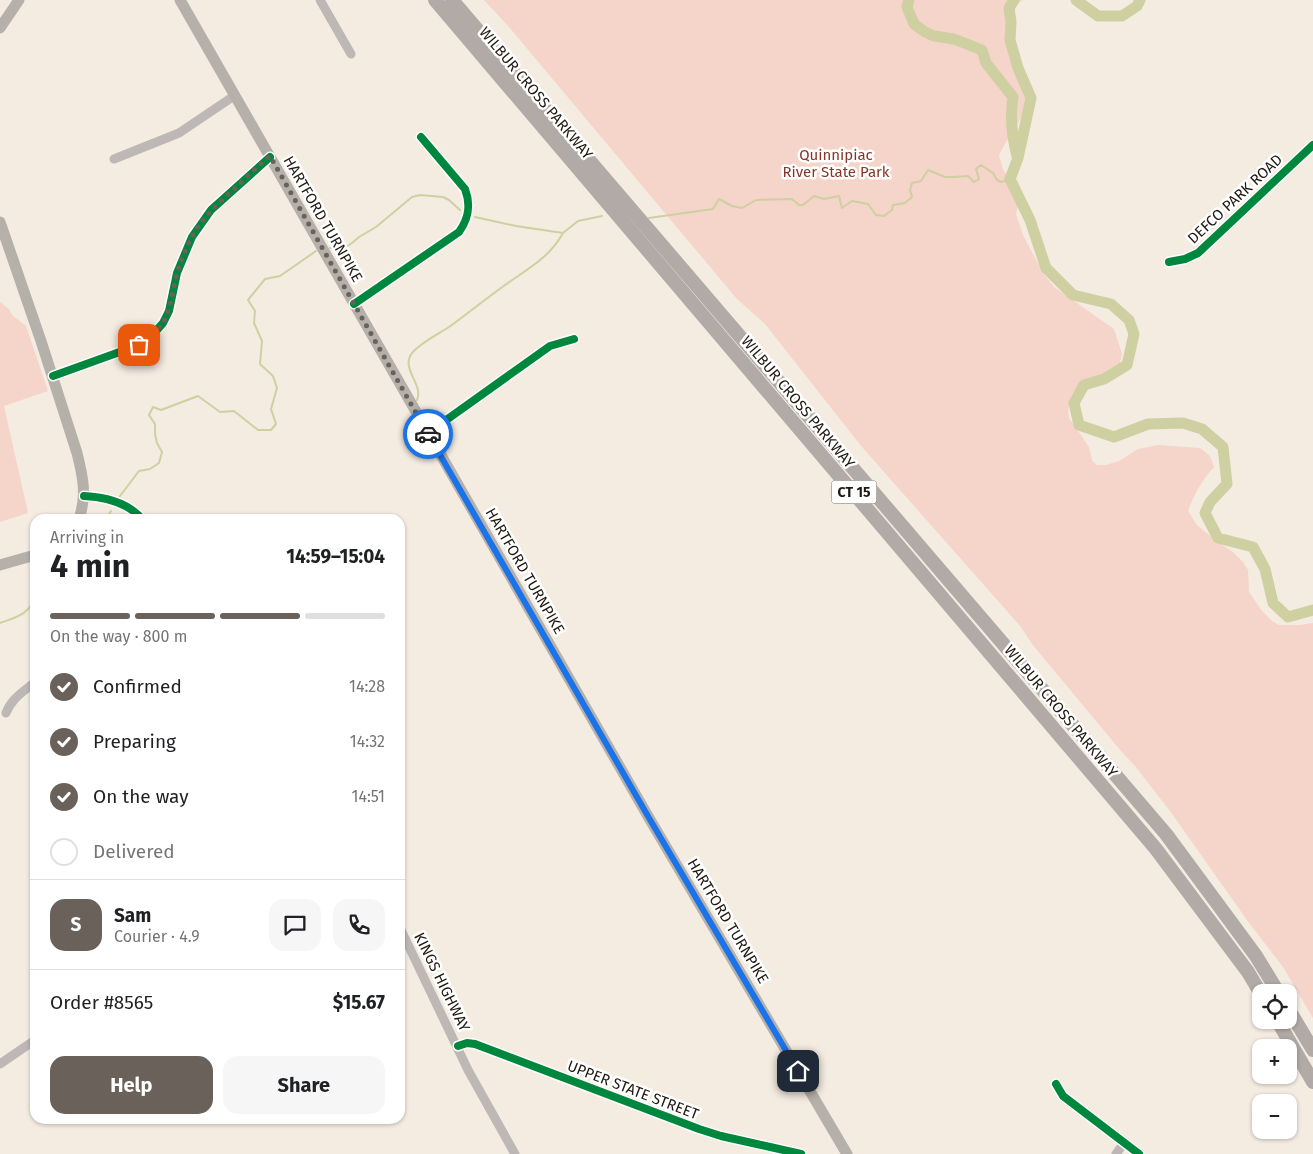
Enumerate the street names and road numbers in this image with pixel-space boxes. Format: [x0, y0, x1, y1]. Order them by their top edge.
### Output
street label: WILBUR CROSS PARKWAY [475, 23, 597, 163]
street label: DEFCO PARK ROAD [1184, 150, 1286, 248]
street label: HARTFORD TURNPIKE [280, 153, 366, 285]
street label: WILBUR CROSS PARKWAY [737, 332, 859, 472]
road number: CT 15 [832, 481, 876, 504]
street label: HARTFORD TURNPIKE [482, 505, 568, 637]
street label: WILBUR CROSS PARKWAY [1000, 641, 1122, 781]
street label: HARTFORD TURNPIKE [684, 855, 772, 987]
street label: KINGS HIGHWAY [410, 930, 474, 1035]
street label: UPPER STATE STREET [565, 1057, 702, 1123]

